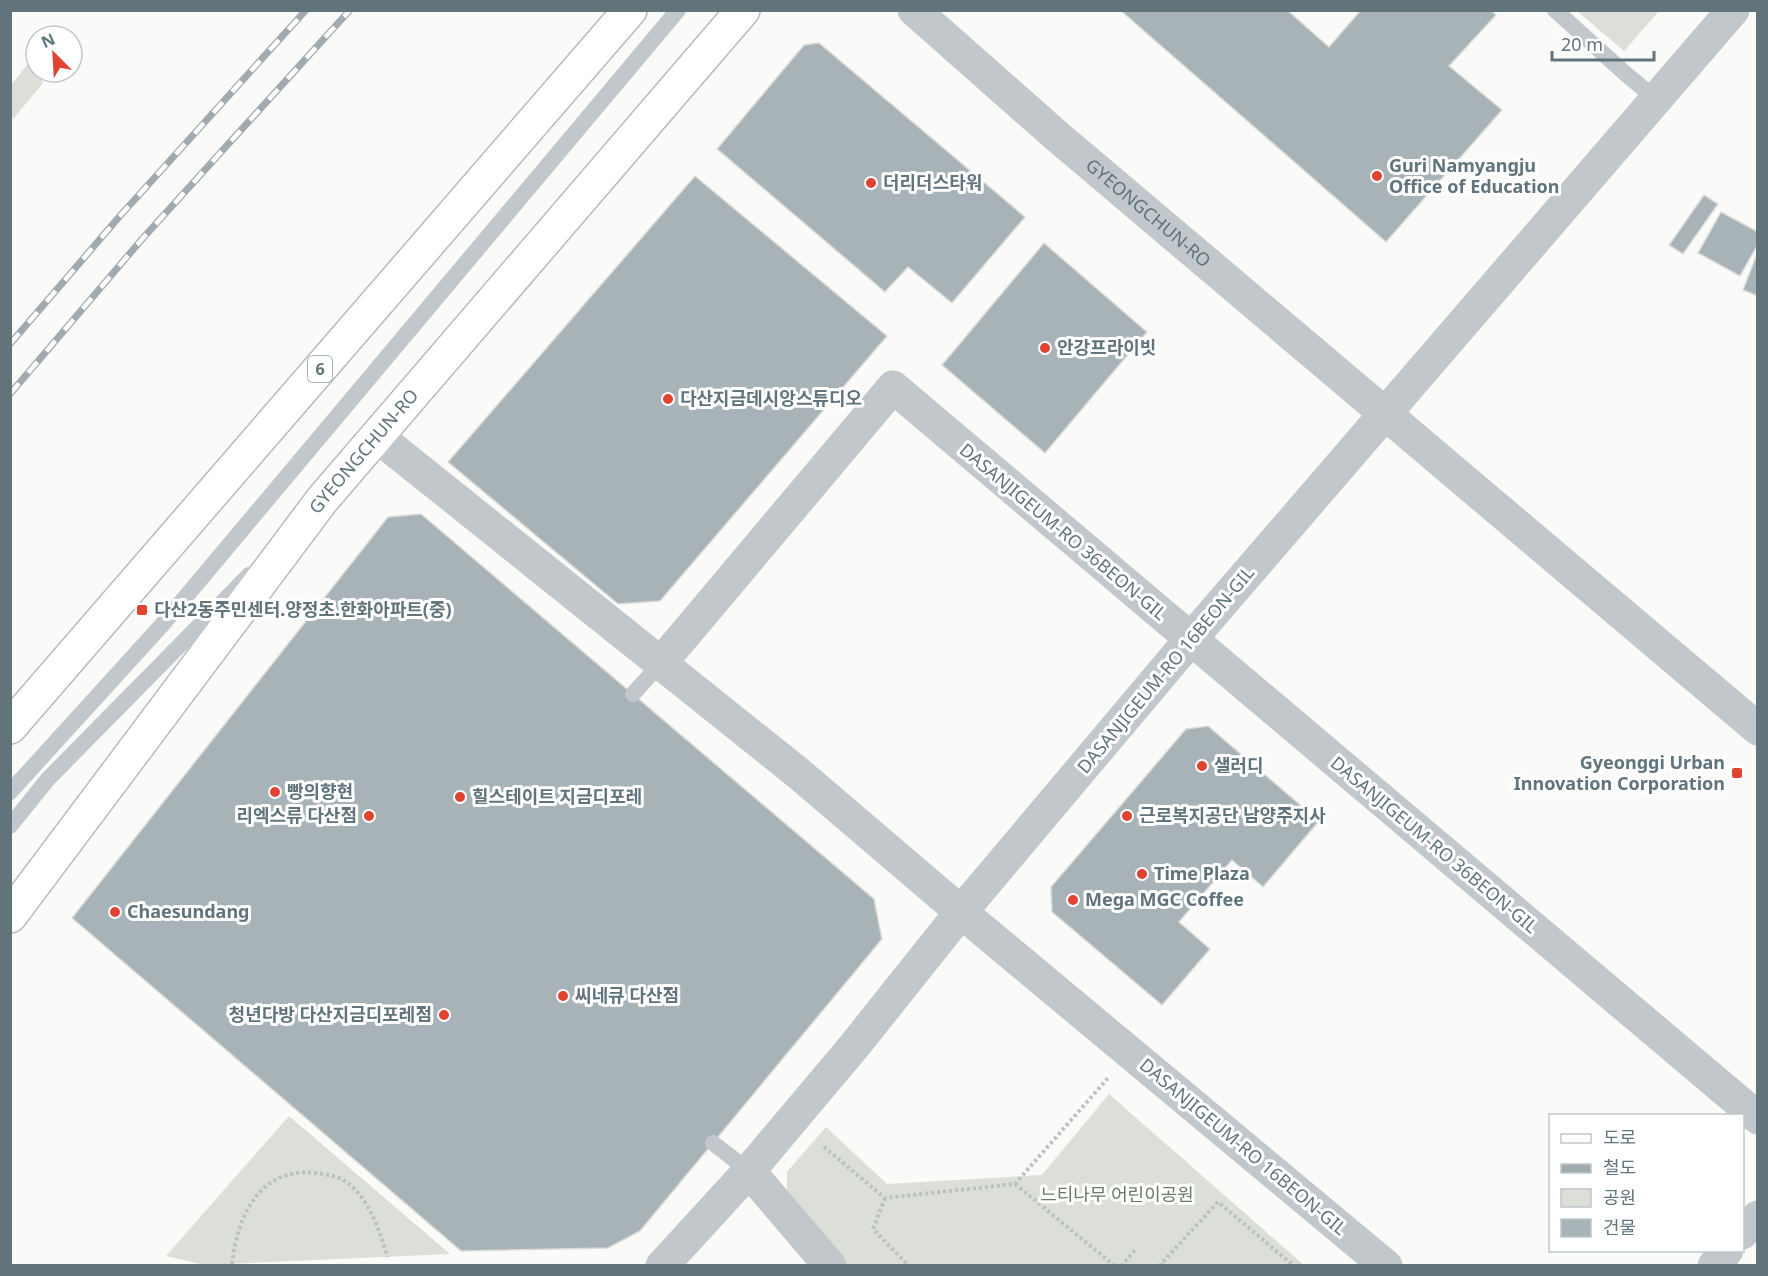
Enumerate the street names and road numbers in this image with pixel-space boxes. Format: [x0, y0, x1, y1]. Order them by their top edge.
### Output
street label: GYEONGCHUN-RO [1081, 153, 1216, 272]
road number: 6 [308, 356, 332, 382]
street label: GYEONGCHUN-RO [303, 384, 423, 518]
street label: DASANJIGEUM-RO 36BEON-GIL [955, 437, 1172, 625]
street label: DASANJIGEUM-RO 16BEON-GIL [1071, 561, 1259, 778]
street label: DASANJIGEUM-RO 36BEON-GIL [1326, 750, 1543, 938]
street label: DASANJIGEUM-RO 16BEON-GIL [1135, 1052, 1352, 1240]

